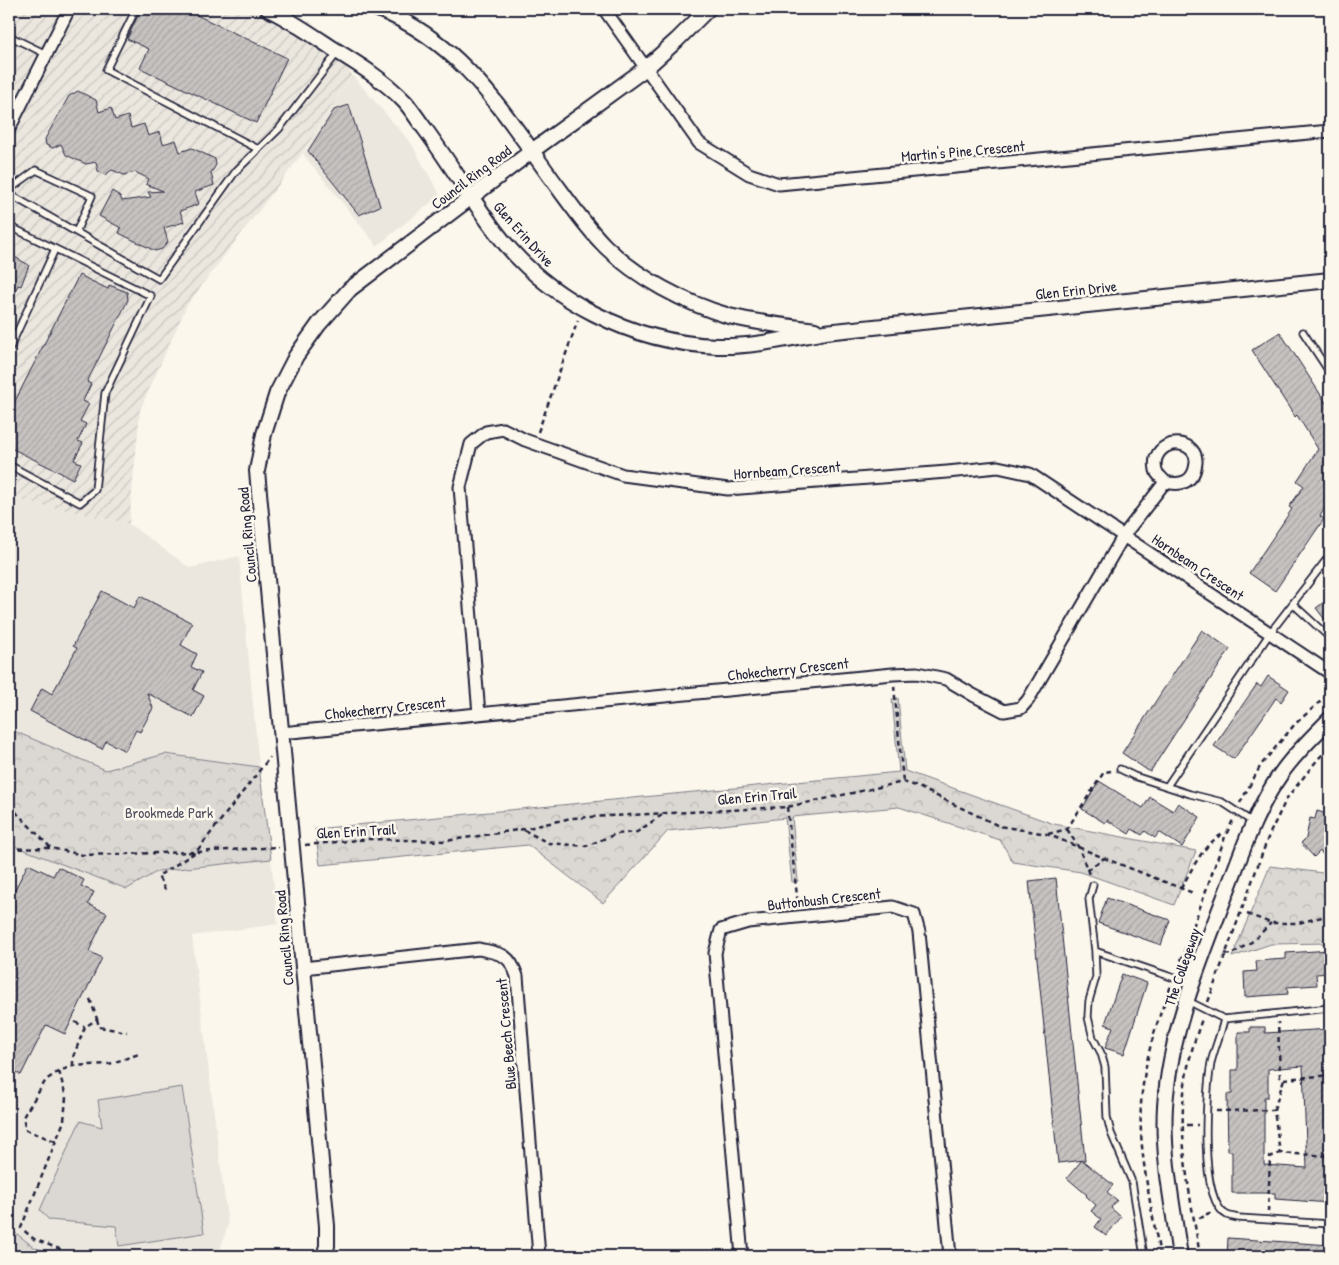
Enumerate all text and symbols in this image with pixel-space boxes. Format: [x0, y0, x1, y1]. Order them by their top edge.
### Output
street label: Martin's Pine Crescent [900, 135, 1026, 167]
street label: Council Ring Road [427, 140, 516, 214]
street label: Glen Erin Drive [489, 197, 559, 271]
street label: Glen Erin Drive [1034, 275, 1118, 305]
street label: Hornbeam Crescent [733, 456, 842, 484]
street label: Council Ring Road [232, 486, 262, 583]
street label: Hornbeam Crescent [1148, 528, 1249, 606]
street label: Chokecherry Crescent [726, 652, 850, 686]
street label: Chokecherry Crescent [323, 691, 447, 725]
street label: Glen Erin Trail [717, 782, 797, 810]
park label: Brookmede Park [125, 802, 213, 823]
street label: Glen Erin Trail [316, 818, 396, 844]
street label: Buttonbush Crescent [766, 883, 883, 915]
street label: Council Ring Road [269, 889, 299, 986]
street label: The Collegeway [1159, 925, 1205, 1009]
street label: Blue Beech Crescent [491, 977, 521, 1091]

